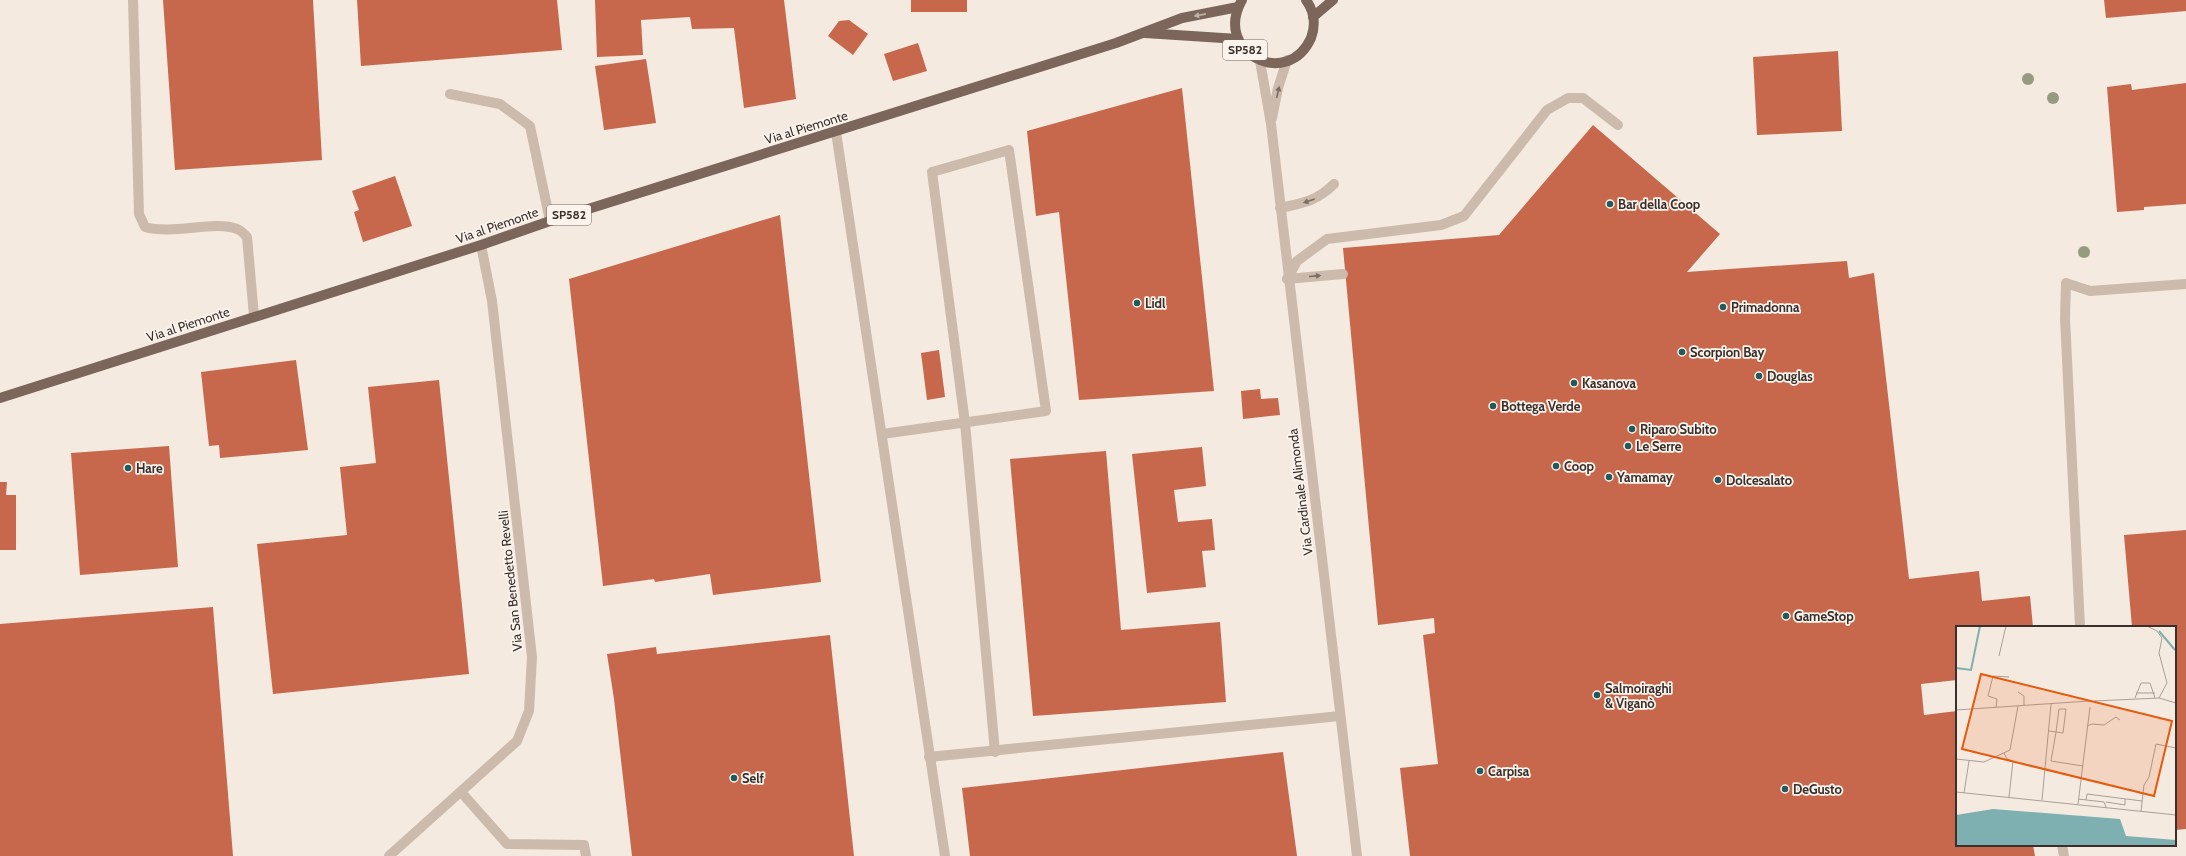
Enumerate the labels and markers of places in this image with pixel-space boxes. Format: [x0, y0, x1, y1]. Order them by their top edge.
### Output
place label: Bar della Coop [1618, 196, 1701, 212]
marker: Bar della Coop [1605, 199, 1615, 209]
place label: Lidl [1145, 295, 1166, 311]
marker: Lidl [1132, 298, 1142, 308]
place label: Primadonna [1731, 299, 1800, 315]
marker: Primadonna [1718, 302, 1728, 312]
place label: Scorpion Bay [1690, 344, 1765, 360]
marker: Scorpion Bay [1677, 347, 1687, 357]
place label: Douglas [1767, 368, 1813, 384]
marker: Douglas [1754, 371, 1764, 381]
place label: Kasanova [1582, 375, 1636, 391]
marker: Kasanova [1569, 378, 1579, 388]
place label: Bottega Verde [1501, 398, 1581, 414]
marker: Bottega Verde [1488, 401, 1498, 411]
place label: Riparo Subito [1640, 421, 1717, 437]
marker: Riparo Subito [1627, 424, 1637, 434]
place label: Le Serre [1636, 438, 1682, 454]
marker: Le Serre [1623, 441, 1633, 451]
place label: Coop [1564, 458, 1595, 474]
place label: Hare [136, 460, 163, 476]
marker: Coop [1551, 461, 1561, 471]
marker: Hare [123, 463, 133, 473]
place label: Yamamay [1616, 469, 1673, 485]
marker: Yamamay [1604, 472, 1614, 482]
place label: Dolcesalato [1726, 472, 1793, 488]
marker: Dolcesalato [1713, 475, 1723, 485]
place label: GameStop [1794, 608, 1854, 624]
marker: GameStop [1781, 611, 1791, 621]
place label: Salmoiraghi & Viganò [1605, 680, 1672, 711]
marker: Salmoiraghi & Viganò [1592, 690, 1602, 700]
place label: Carpisa [1488, 763, 1530, 779]
marker: Carpisa [1475, 766, 1485, 776]
place label: Self [742, 770, 765, 786]
marker: Self [729, 773, 739, 783]
place label: DeGusto [1793, 781, 1843, 797]
marker: DeGusto [1780, 784, 1790, 794]

